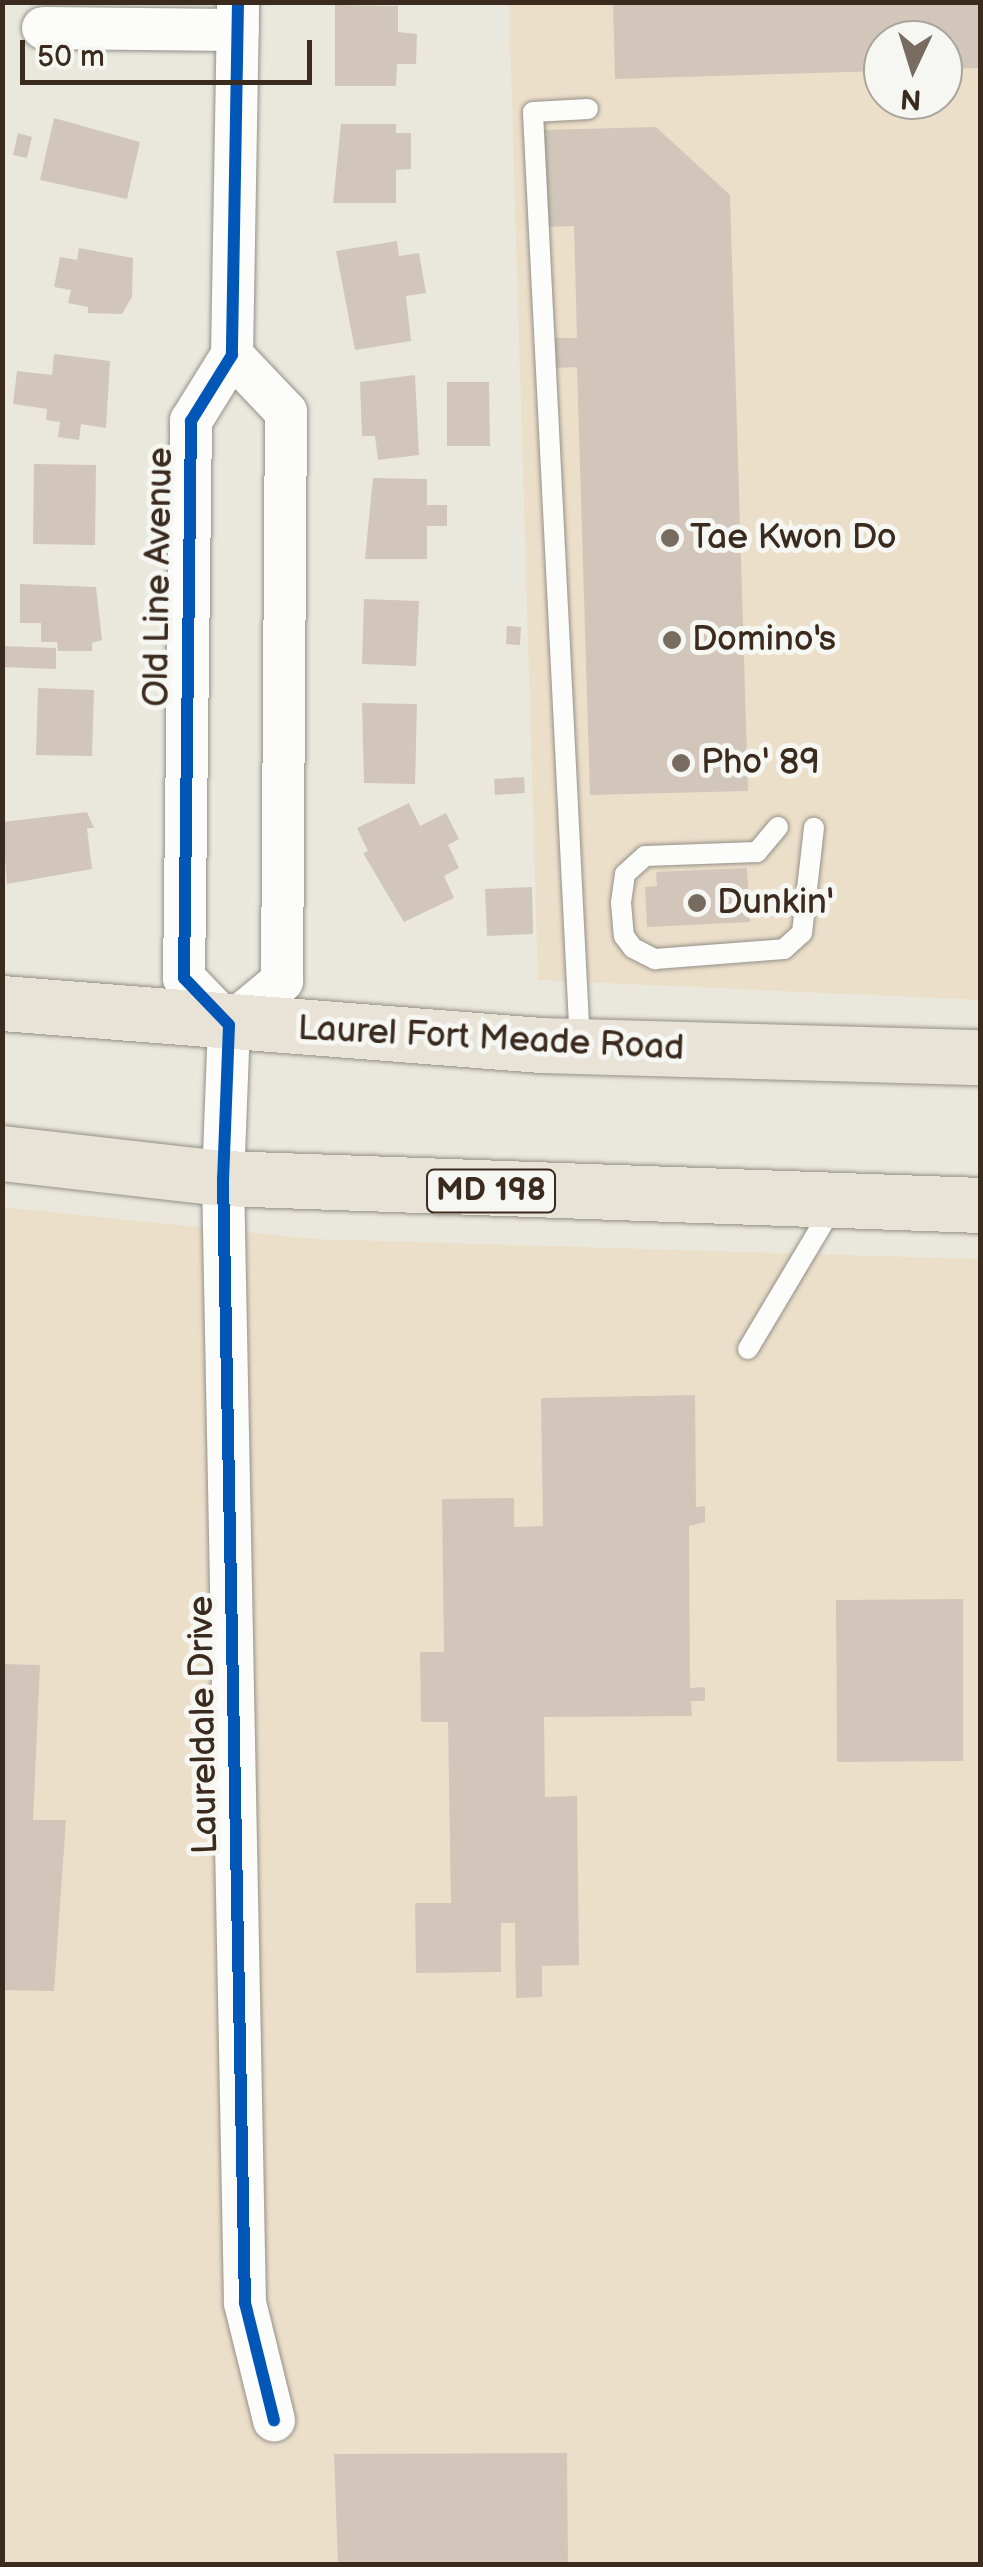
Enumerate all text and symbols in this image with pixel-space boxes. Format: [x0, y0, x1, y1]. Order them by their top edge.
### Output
scale bar [25, 20, 318, 82]
north arrow [863, 20, 963, 120]
text: 50 m [37, 39, 105, 75]
text: N [899, 81, 923, 116]
street label: Old Line Avenue [136, 447, 182, 707]
place label: Tae Kwon Do [690, 517, 897, 559]
marker: Tae Kwon Do [659, 527, 681, 549]
place label: Domino's [692, 619, 836, 661]
marker: Domino's [661, 629, 683, 651]
place label: Pho' 89 [701, 742, 820, 784]
marker: Pho' 89 [670, 752, 692, 774]
place label: Dunkin' [717, 882, 834, 924]
marker: Dunkin' [686, 892, 708, 914]
street label: Laurel Fort Meade Road [297, 1008, 685, 1070]
road number: MD 198 [426, 1164, 556, 1218]
street label: Laureldale Drive [181, 1595, 227, 1855]

